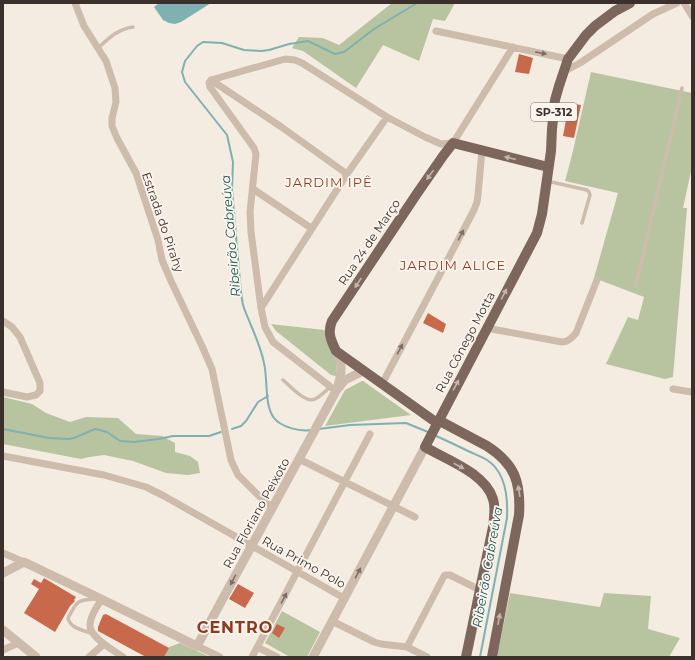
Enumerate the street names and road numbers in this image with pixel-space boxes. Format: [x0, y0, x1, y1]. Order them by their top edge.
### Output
road number: SP-312 [531, 103, 577, 121]
street label: Estrada do Pirahy [139, 170, 187, 274]
street label: Rua 24 de Março [335, 196, 403, 288]
street label: Rua Cônego Motta [432, 289, 498, 395]
street label: Rua Floriano Peixoto [219, 455, 293, 571]
street label: Rua Primo Polo [260, 533, 348, 591]

